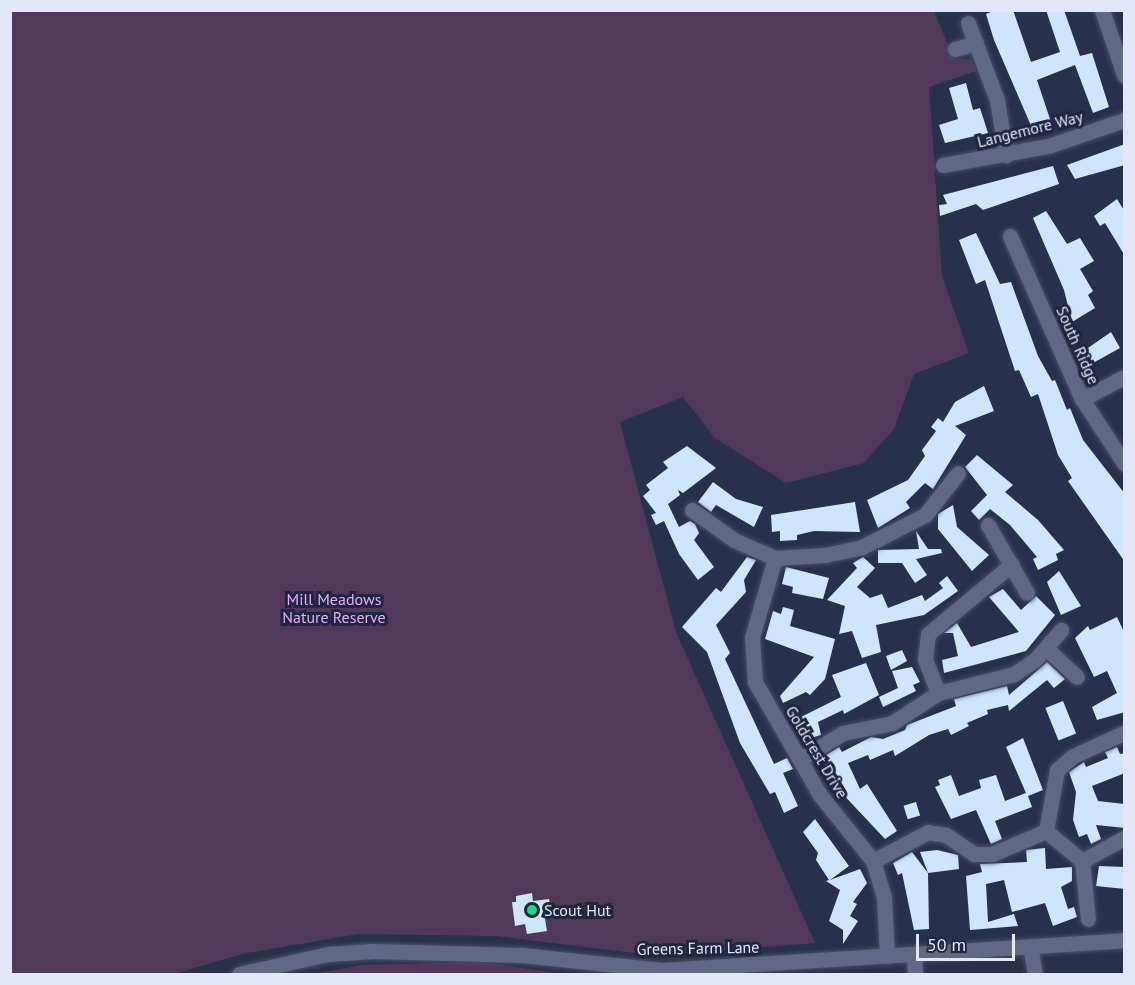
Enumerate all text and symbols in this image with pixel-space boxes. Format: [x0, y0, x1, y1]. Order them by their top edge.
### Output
street label: Langemore Way [975, 107, 1085, 151]
street label: South Ridge [1052, 303, 1104, 387]
park label: Mill Meadows Nature Reserve [282, 589, 386, 627]
street label: Goldcrest Drive [782, 702, 852, 802]
place label: Scout Hut [544, 900, 611, 920]
marker: Scout Hut [525, 903, 539, 917]
scale bar [919, 922, 1018, 960]
text: 50 m [927, 933, 966, 956]
street label: Greens Farm Lane [636, 937, 760, 959]

